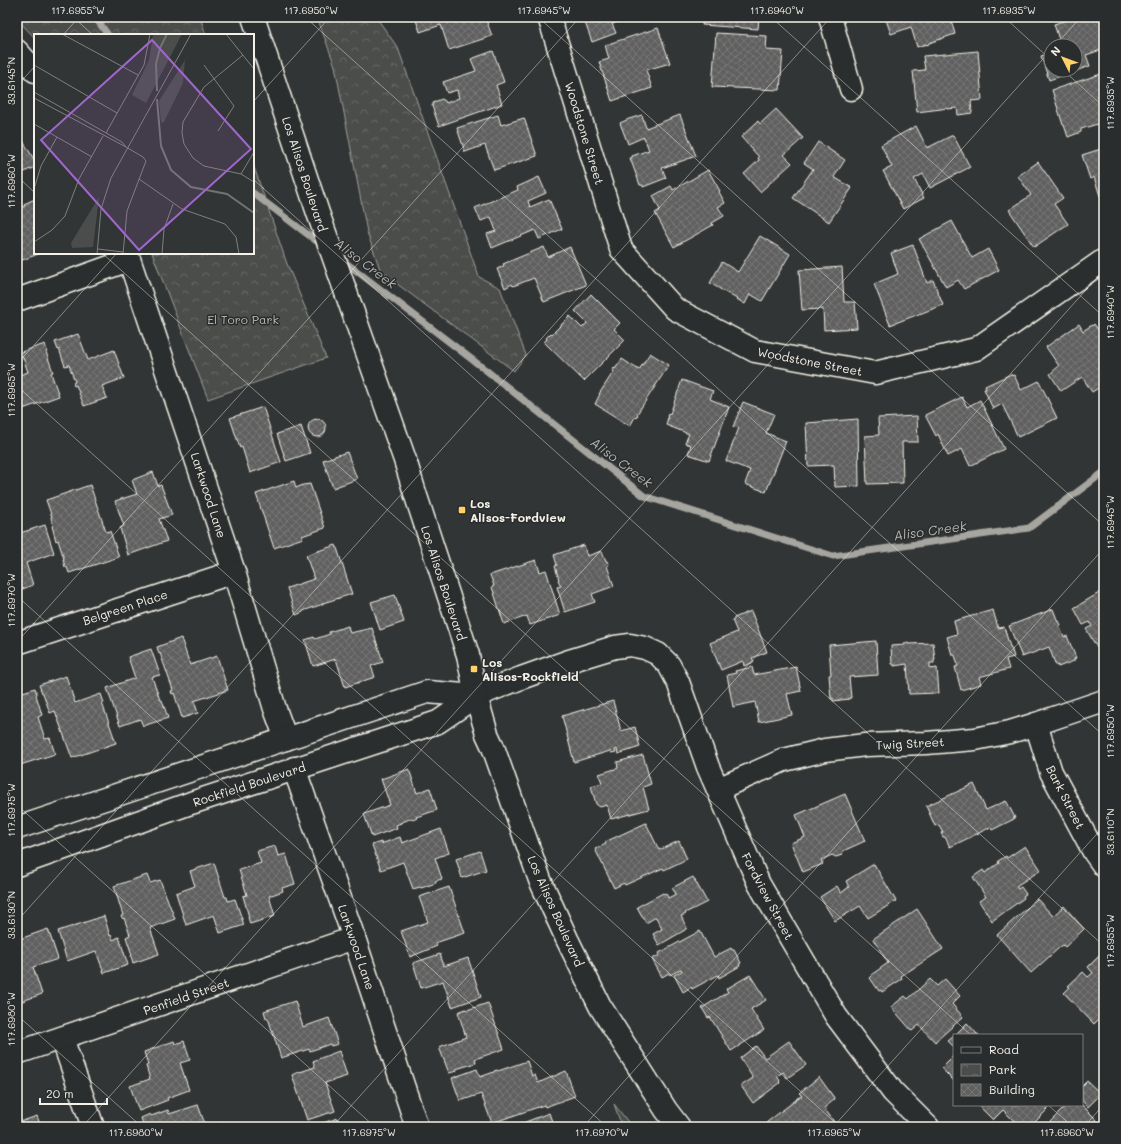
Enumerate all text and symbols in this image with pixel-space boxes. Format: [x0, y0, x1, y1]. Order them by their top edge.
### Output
text: 117.6955°W [51, 3, 105, 17]
text: 117.6950°W [284, 3, 338, 17]
text: 117.6945°W [517, 3, 571, 17]
text: 117.6940°W [750, 3, 804, 17]
text: 117.6935°W [982, 3, 1036, 17]
inset map [34, 34, 254, 254]
north arrow [1043, 38, 1083, 78]
text: N [1047, 43, 1064, 59]
text: 33.6145°N [4, 57, 18, 105]
text: 117.6935°W [1103, 76, 1117, 130]
street label: Woodstone Street [562, 80, 608, 186]
street label: Los Alisos Boulevard [279, 115, 331, 234]
text: 117.6960°W [4, 154, 18, 208]
water label: Aliso Creek [332, 234, 401, 292]
text: 117.6940°W [1103, 285, 1117, 339]
park label: El Toro Park [207, 311, 279, 327]
street label: Woodstone Street [756, 343, 864, 379]
text: 117.6965°W [4, 363, 18, 417]
water label: Aliso Creek [588, 433, 657, 491]
street label: Larkwood Lane [188, 450, 230, 540]
place label: Los Alisos-Fordview [470, 495, 566, 525]
text: 117.6945°W [1103, 495, 1117, 549]
marker: Los Alisos-Fordview [457, 505, 467, 515]
water label: Aliso Creek [893, 516, 969, 544]
street label: Los Alisos Boulevard [418, 524, 470, 643]
text: 117.6970°W [4, 573, 18, 627]
street label: Belgreen Place [80, 586, 170, 628]
place label: Los Alisos-Rockfield [482, 654, 579, 684]
marker: Los Alisos-Rockfield [469, 664, 479, 674]
text: 117.6950°W [1103, 704, 1117, 758]
street label: Twig Street [875, 733, 945, 753]
street label: Rockfield Boulevard [191, 758, 308, 810]
street label: Bark Street [1043, 762, 1089, 832]
text: 117.6975°W [4, 783, 18, 837]
text: 33.6110°N [1103, 808, 1117, 856]
street label: Fordview Street [738, 850, 798, 942]
street label: Los Alisos Boulevard [524, 853, 588, 969]
text: 33.6130°N [4, 891, 18, 939]
street label: Larkwood Lane [335, 902, 379, 992]
text: 117.6955°W [1103, 914, 1117, 968]
street label: Penfield Street [141, 974, 231, 1018]
text: 117.6980°W [4, 992, 18, 1046]
legend [953, 1034, 1083, 1106]
text: Road [989, 1041, 1019, 1057]
text: Park [989, 1061, 1016, 1077]
scale bar [40, 1080, 107, 1106]
text: Building [989, 1081, 1035, 1097]
text: 20 m [46, 1085, 74, 1101]
text: 117.6980°W [109, 1125, 163, 1139]
text: 117.6975°W [342, 1125, 396, 1139]
text: 117.6970°W [575, 1125, 629, 1139]
text: 117.6965°W [807, 1125, 861, 1139]
text: 117.6960°W [1040, 1125, 1094, 1139]

